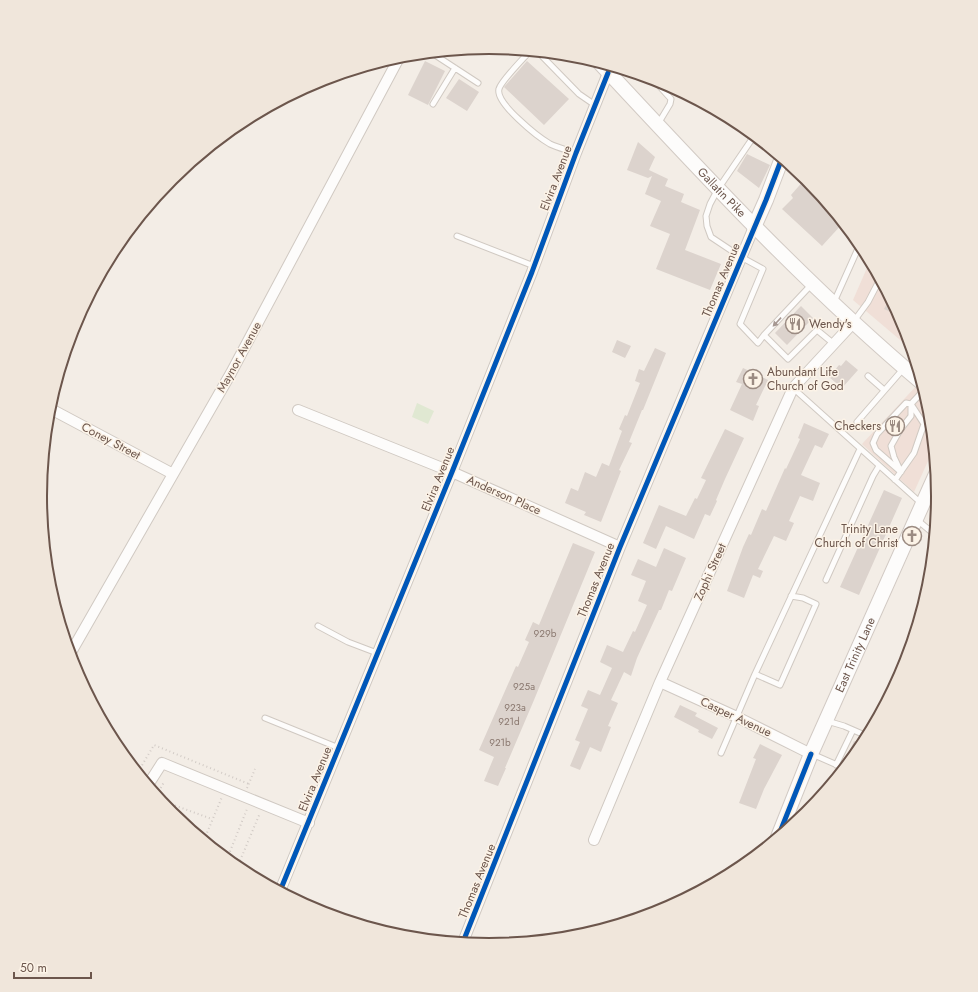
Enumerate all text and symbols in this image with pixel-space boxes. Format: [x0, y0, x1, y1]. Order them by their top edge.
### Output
street label: Elvira Avenue [535, 143, 577, 213]
street label: Gallatin Pike [693, 163, 750, 221]
street label: Thomas Avenue [697, 240, 745, 320]
restaurant icon: Wendy's [784, 313, 806, 335]
place label: Wendy's [809, 315, 852, 333]
one-way arrow [772, 317, 781, 327]
street label: Maynor Avenue [212, 318, 266, 396]
place label: Abundant Life Church of God [767, 363, 844, 395]
church icon: Abundant Life Church of God [742, 368, 764, 390]
restaurant icon: Checkers [884, 415, 906, 437]
place label: Checkers [834, 417, 881, 435]
street label: Coney Street [78, 418, 144, 464]
street label: Elvira Avenue [417, 444, 459, 514]
street label: Anderson Place [464, 471, 544, 519]
place label: Trinity Lane Church of Christ [815, 520, 898, 552]
church icon: Trinity Lane Church of Christ [901, 525, 923, 547]
street label: Thomas Avenue [573, 540, 619, 620]
street label: Zophi Street [689, 540, 731, 604]
street label: East Trinity Lane [831, 614, 880, 695]
house number: 929b [534, 626, 557, 641]
house number: 925a [513, 679, 535, 694]
street label: Casper Avenue [697, 693, 775, 741]
house number: 923a [504, 700, 526, 715]
house number: 921d [498, 714, 520, 729]
house number: 921b [489, 735, 511, 750]
street label: Elvira Avenue [294, 744, 336, 814]
street label: Thomas Avenue [454, 841, 500, 921]
scale bar [14, 954, 91, 980]
text: 50 m [20, 959, 47, 977]

